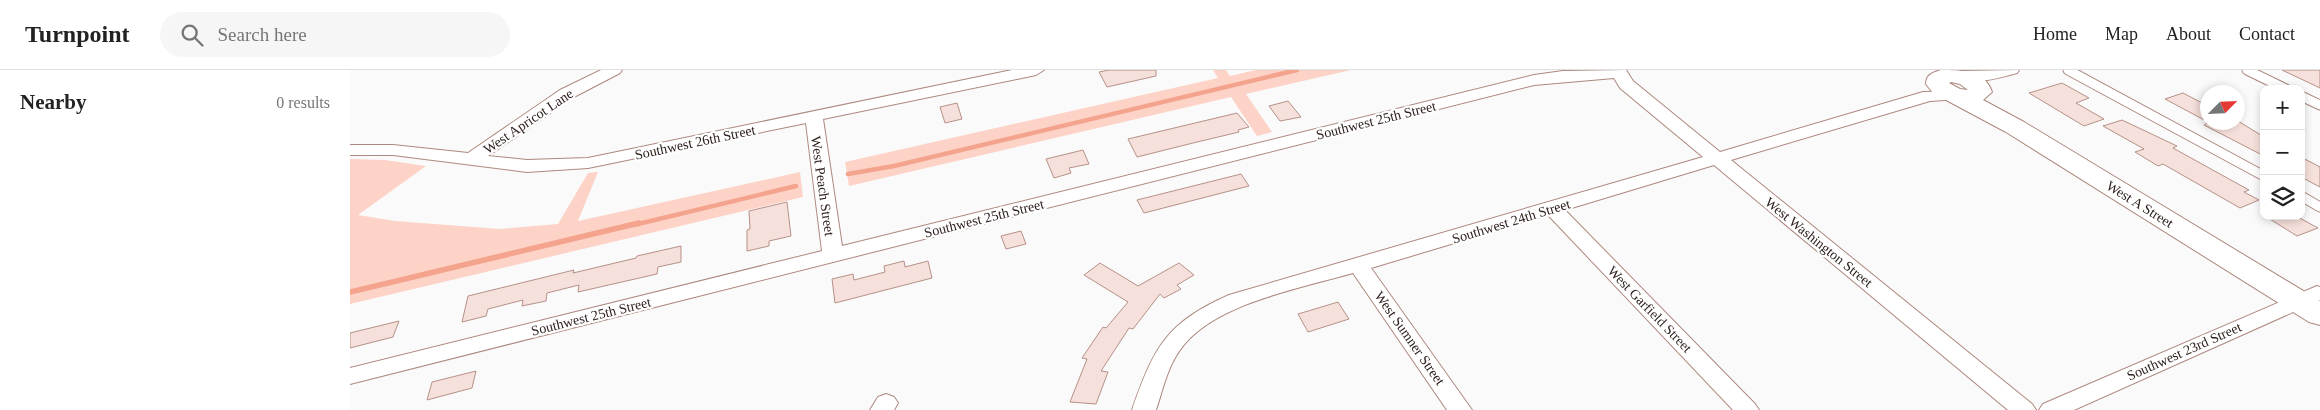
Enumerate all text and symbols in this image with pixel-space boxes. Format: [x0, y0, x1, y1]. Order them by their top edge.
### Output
search box [160, 12, 510, 57]
text: Turnpoint [25, 21, 130, 47]
icon: search [178, 21, 206, 49]
text: Search here [218, 24, 307, 45]
text: Home [2033, 24, 2077, 44]
text: Map [2105, 24, 2138, 44]
text: About [2166, 24, 2211, 44]
text: Contact [2239, 24, 2295, 44]
north arrow [2200, 85, 2245, 130]
map controls [2260, 85, 2305, 220]
button: + [2260, 85, 2305, 130]
street label: West Apricot Lane [481, 86, 576, 157]
text: Nearby [20, 90, 87, 114]
text: 0 results [276, 94, 330, 111]
street label: Southwest 25th Street [1315, 98, 1438, 143]
street label: Southwest 26th Street [633, 122, 757, 163]
button: − [2260, 130, 2305, 175]
street label: West Peach Street [808, 135, 837, 237]
button: layers [2260, 175, 2305, 220]
street label: West A Street [2104, 178, 2176, 231]
street label: West Washington Street [1762, 195, 1875, 290]
street label: Southwest 25th Street [923, 196, 1046, 241]
street label: Southwest 24th Street [1450, 196, 1572, 247]
street label: West Garfield Street [1605, 263, 1695, 356]
street label: West Sumner Street [1372, 289, 1448, 388]
street label: Southwest 25th Street [530, 294, 653, 339]
street label: Southwest 23rd Street [2125, 319, 2244, 383]

